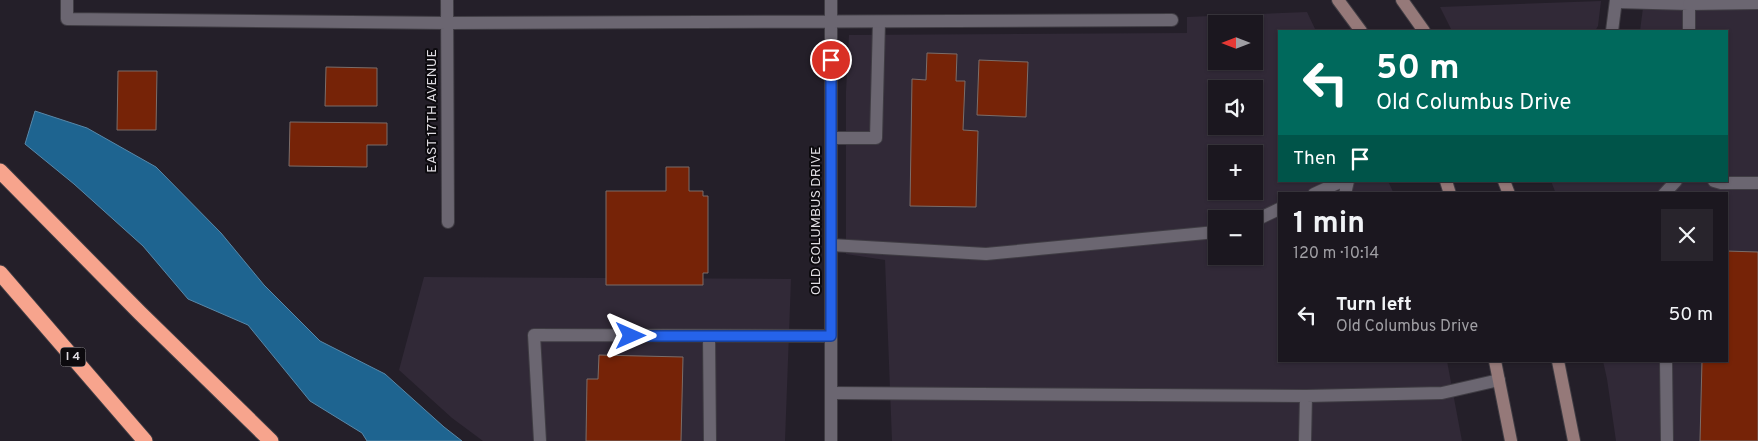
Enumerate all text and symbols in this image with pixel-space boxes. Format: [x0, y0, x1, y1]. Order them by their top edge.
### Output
north arrow [1208, 15, 1262, 70]
map controls [1208, 15, 1263, 265]
pin [810, 39, 852, 81]
icon: arrive [817, 46, 845, 74]
text: 50 m [1376, 47, 1460, 91]
street label: EAST 17TH AVENUE [424, 49, 441, 173]
icon: left [1293, 50, 1358, 115]
button: sound [1208, 80, 1263, 135]
text: Old Columbus Drive [1376, 90, 1571, 117]
button: + [1208, 145, 1263, 200]
icon: arrive [1346, 145, 1374, 173]
street label: OLD COLUMBUS DRIVE [808, 147, 825, 295]
text: Then [1293, 147, 1336, 171]
text: 1 min [1293, 206, 1365, 243]
button: close [1661, 209, 1713, 261]
button: − [1208, 210, 1263, 265]
text: 120 m · 10:14 [1293, 244, 1379, 264]
text: Turn left [1336, 293, 1412, 317]
icon: left [1293, 301, 1321, 329]
text: 50 m [1668, 303, 1713, 327]
position arrow [604, 309, 656, 361]
text: Old Columbus Drive [1336, 317, 1478, 337]
road number: I 4 [60, 348, 86, 367]

